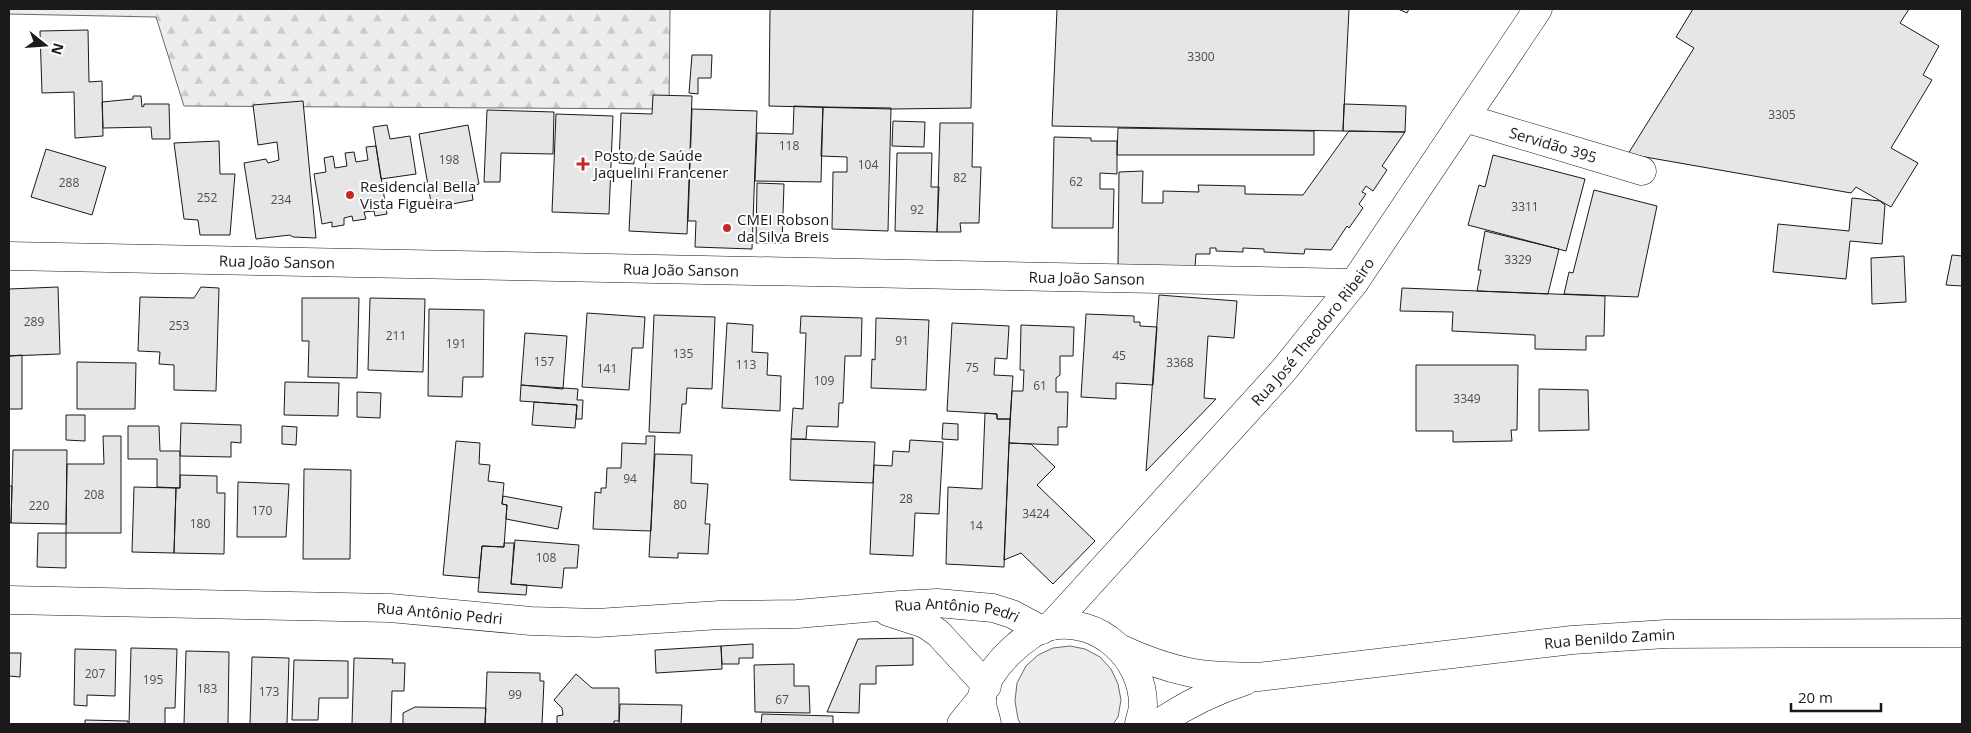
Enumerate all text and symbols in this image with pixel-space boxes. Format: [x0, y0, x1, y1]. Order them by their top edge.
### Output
north arrow [20, 20, 70, 70]
text: N [47, 41, 69, 57]
house number: 3300 [1187, 48, 1215, 65]
house number: 3305 [1768, 106, 1796, 123]
street label: Servidão 395 [1507, 122, 1599, 167]
house number: 118 [779, 137, 799, 154]
place label: Posto de Saúde Jaquelini Francener [592, 145, 728, 182]
house number: 198 [439, 151, 459, 168]
house number: 104 [858, 156, 878, 173]
marker: Posto de Saúde Jaquelini Francener [576, 157, 590, 171]
house number: 82 [953, 169, 967, 186]
house number: 62 [1069, 173, 1083, 190]
house number: 288 [59, 174, 79, 191]
place label: Residencial Bella Vista Figueira [360, 176, 476, 213]
house number: 252 [197, 189, 217, 206]
marker: Residencial Bella Vista Figueira [344, 189, 356, 201]
house number: 234 [271, 191, 291, 208]
house number: 3311 [1511, 198, 1539, 215]
house number: 92 [910, 201, 924, 218]
place label: CMEI Robson da Silva Breis [737, 209, 829, 246]
marker: CMEI Robson da Silva Breis [721, 222, 733, 234]
street label: Rua João Sanson [219, 250, 335, 273]
house number: 3329 [1504, 251, 1532, 268]
street label: Rua José Theodoro Ribeiro [1246, 254, 1378, 410]
street label: Rua João Sanson [623, 258, 739, 281]
street label: Rua João Sanson [1028, 266, 1145, 289]
house number: 289 [24, 313, 44, 330]
house number: 253 [169, 317, 189, 334]
house number: 211 [386, 327, 406, 344]
house number: 91 [895, 332, 909, 349]
house number: 191 [446, 335, 466, 352]
house number: 135 [673, 345, 693, 362]
house number: 45 [1112, 347, 1126, 364]
house number: 157 [534, 353, 554, 370]
house number: 3368 [1166, 354, 1194, 371]
house number: 113 [736, 356, 756, 373]
house number: 75 [965, 359, 979, 376]
house number: 141 [597, 360, 617, 377]
house number: 109 [814, 372, 834, 389]
house number: 61 [1033, 377, 1047, 394]
house number: 3349 [1453, 390, 1481, 407]
house number: 94 [623, 470, 637, 487]
house number: 208 [84, 486, 104, 503]
house number: 28 [899, 490, 913, 507]
house number: 80 [673, 496, 687, 513]
house number: 220 [29, 497, 49, 514]
house number: 170 [252, 502, 272, 519]
house number: 3424 [1022, 505, 1050, 522]
house number: 180 [190, 515, 210, 532]
house number: 14 [969, 517, 983, 534]
house number: 108 [536, 549, 556, 566]
street label: Rua Antônio Pedri [894, 593, 1023, 626]
street label: Rua Antônio Pedri [377, 598, 504, 628]
street label: Rua Benildo Zamin [1543, 624, 1675, 653]
house number: 207 [85, 665, 105, 682]
house number: 195 [143, 671, 163, 688]
house number: 183 [197, 680, 217, 697]
scale bar [1791, 680, 1881, 712]
house number: 173 [259, 683, 279, 700]
house number: 99 [508, 686, 522, 703]
text: 20 m [1798, 687, 1833, 707]
house number: 67 [775, 691, 789, 708]

